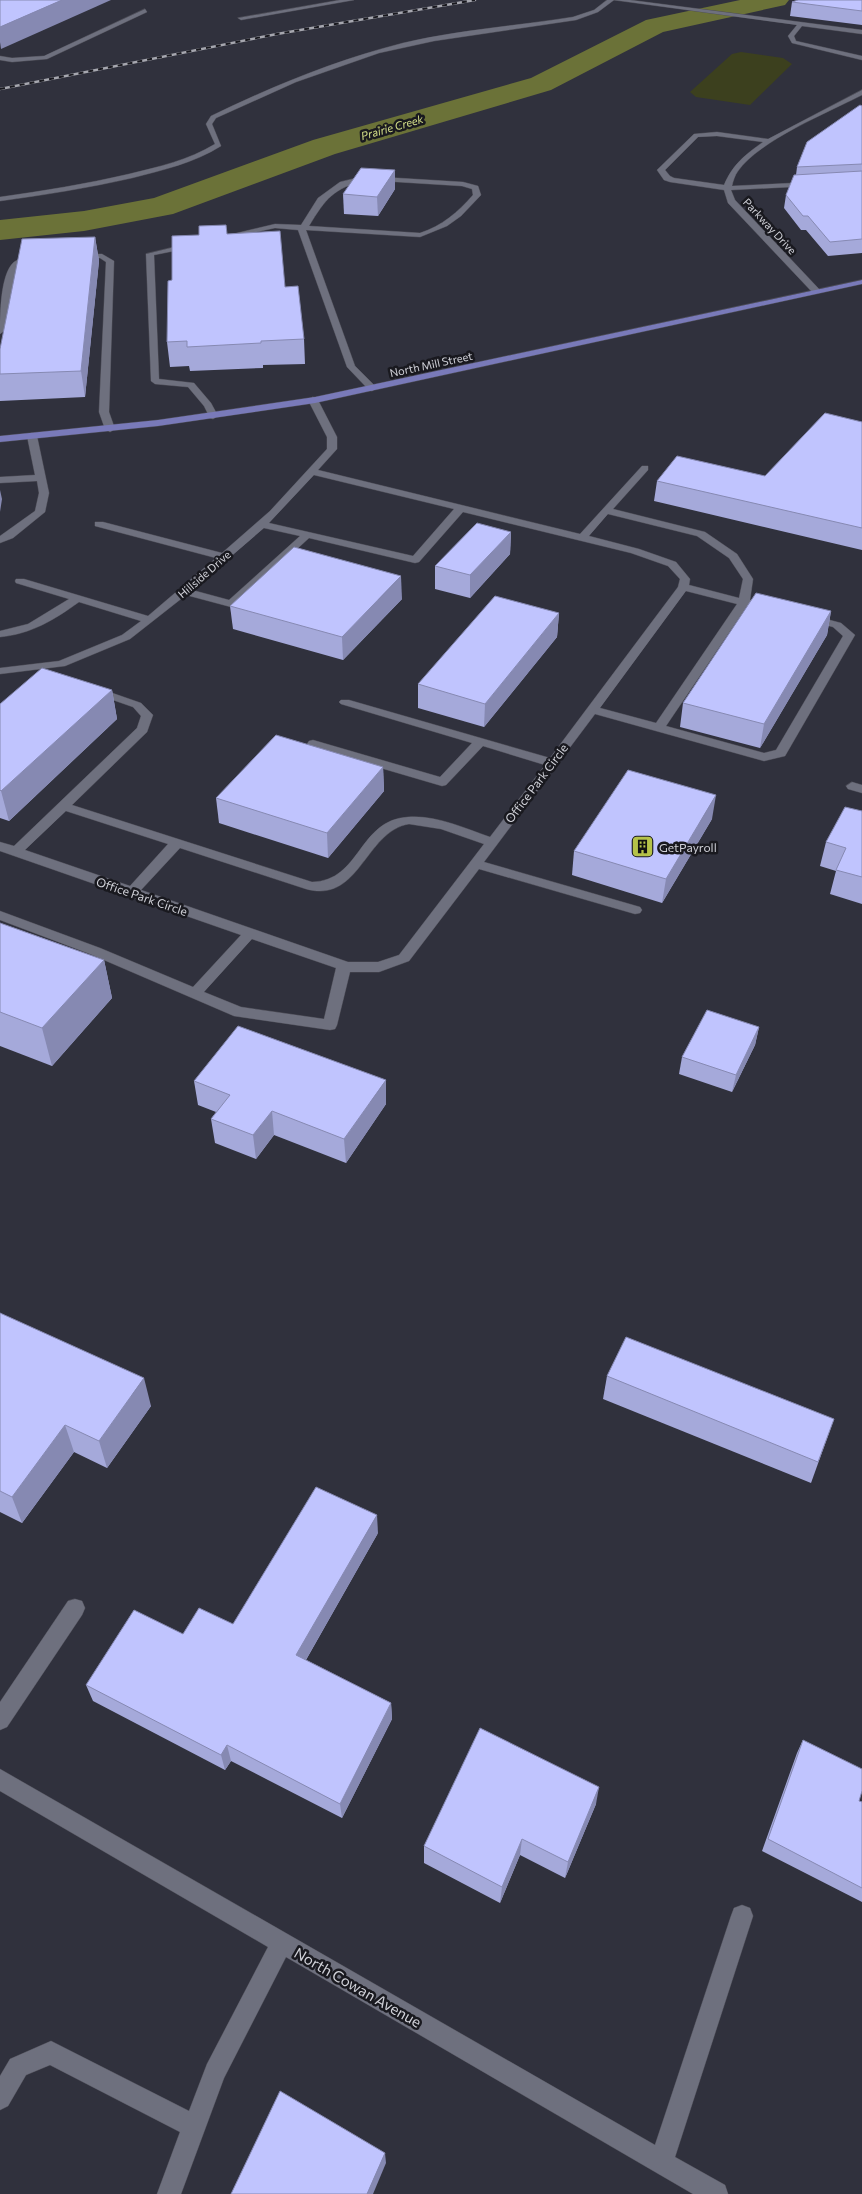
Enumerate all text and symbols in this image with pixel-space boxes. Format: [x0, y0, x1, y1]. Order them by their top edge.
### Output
water label: Prairie Creek [359, 112, 426, 142]
street label: Parkway Drive [741, 195, 799, 257]
street label: North Mill Street [388, 349, 474, 379]
street label: Hillside Drive [175, 548, 233, 600]
street label: Office Park Circle [502, 741, 570, 825]
building icon: GetPayroll [631, 835, 655, 859]
place label: GetPayroll [659, 840, 717, 854]
street label: Office Park Circle [95, 874, 189, 918]
street label: North Cowan Avenue [291, 1943, 425, 2031]

